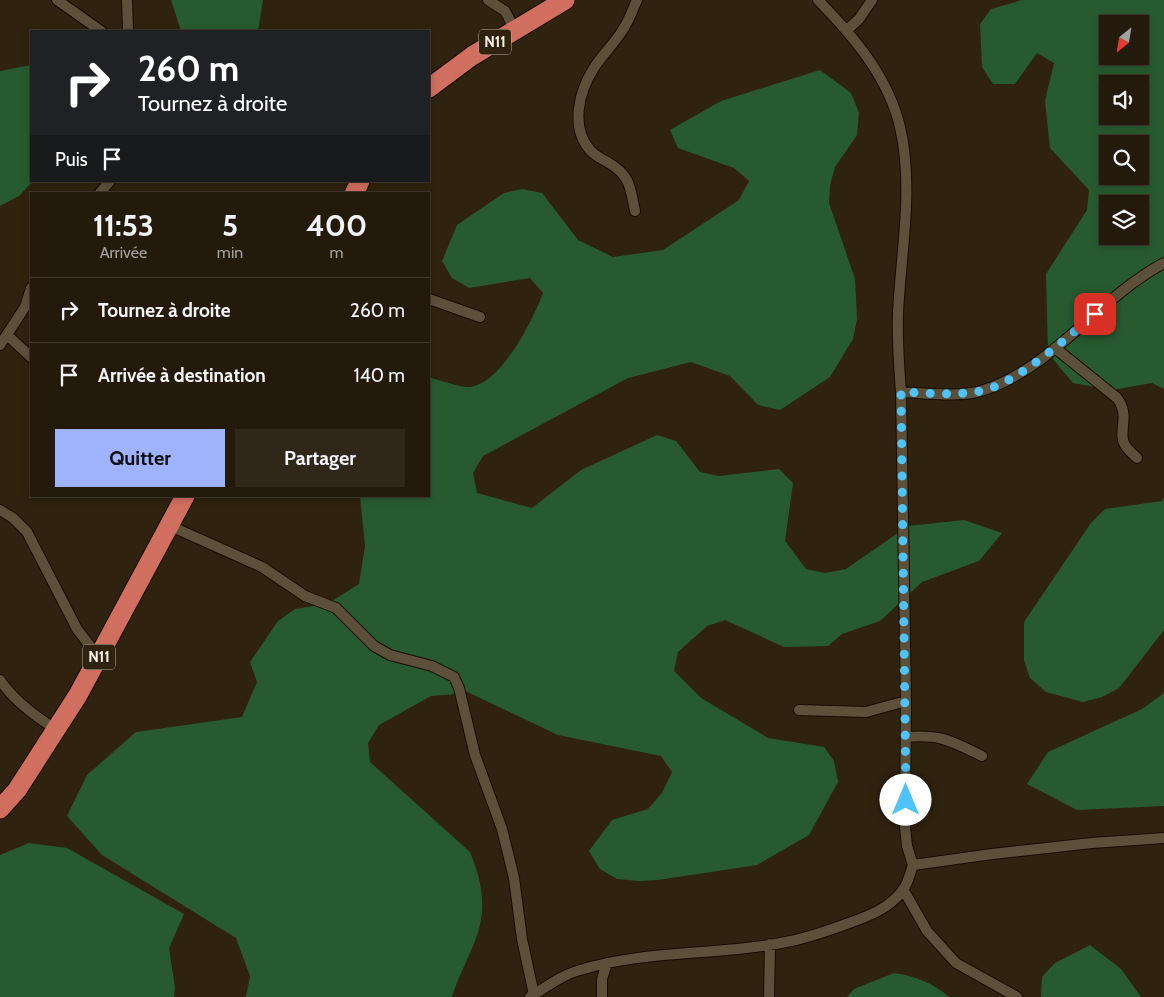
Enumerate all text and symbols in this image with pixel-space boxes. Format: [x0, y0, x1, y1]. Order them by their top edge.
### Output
north arrow [1099, 15, 1149, 65]
map controls [1099, 15, 1149, 245]
road number: N11 [479, 30, 511, 54]
text: 260 m [138, 47, 239, 90]
icon: right [55, 50, 120, 115]
button: sound [1099, 75, 1149, 125]
text: Tournez à droite [138, 90, 287, 117]
button: search [1099, 135, 1149, 185]
icon: arrive [98, 145, 126, 173]
text: Puis [55, 148, 88, 171]
button: layers [1099, 195, 1149, 245]
text: 11:53 [93, 207, 154, 244]
text: 5 [222, 207, 238, 244]
text: 400 [306, 207, 367, 244]
text: Arrivée [100, 243, 147, 262]
text: min [217, 243, 243, 262]
text: m [330, 243, 344, 262]
pin [1074, 293, 1116, 335]
icon: right [55, 296, 83, 324]
text: Tournez à droite [98, 299, 231, 322]
text: 260 m [350, 299, 405, 322]
icon: arrive [1081, 300, 1109, 328]
icon: arrive [55, 361, 83, 389]
text: Arrivée à destination [98, 364, 266, 387]
text: 140 m [354, 364, 405, 387]
button: Quitter [55, 429, 225, 487]
button: Partager [235, 429, 405, 487]
road number: N11 [83, 644, 115, 670]
position arrow [879, 773, 931, 825]

